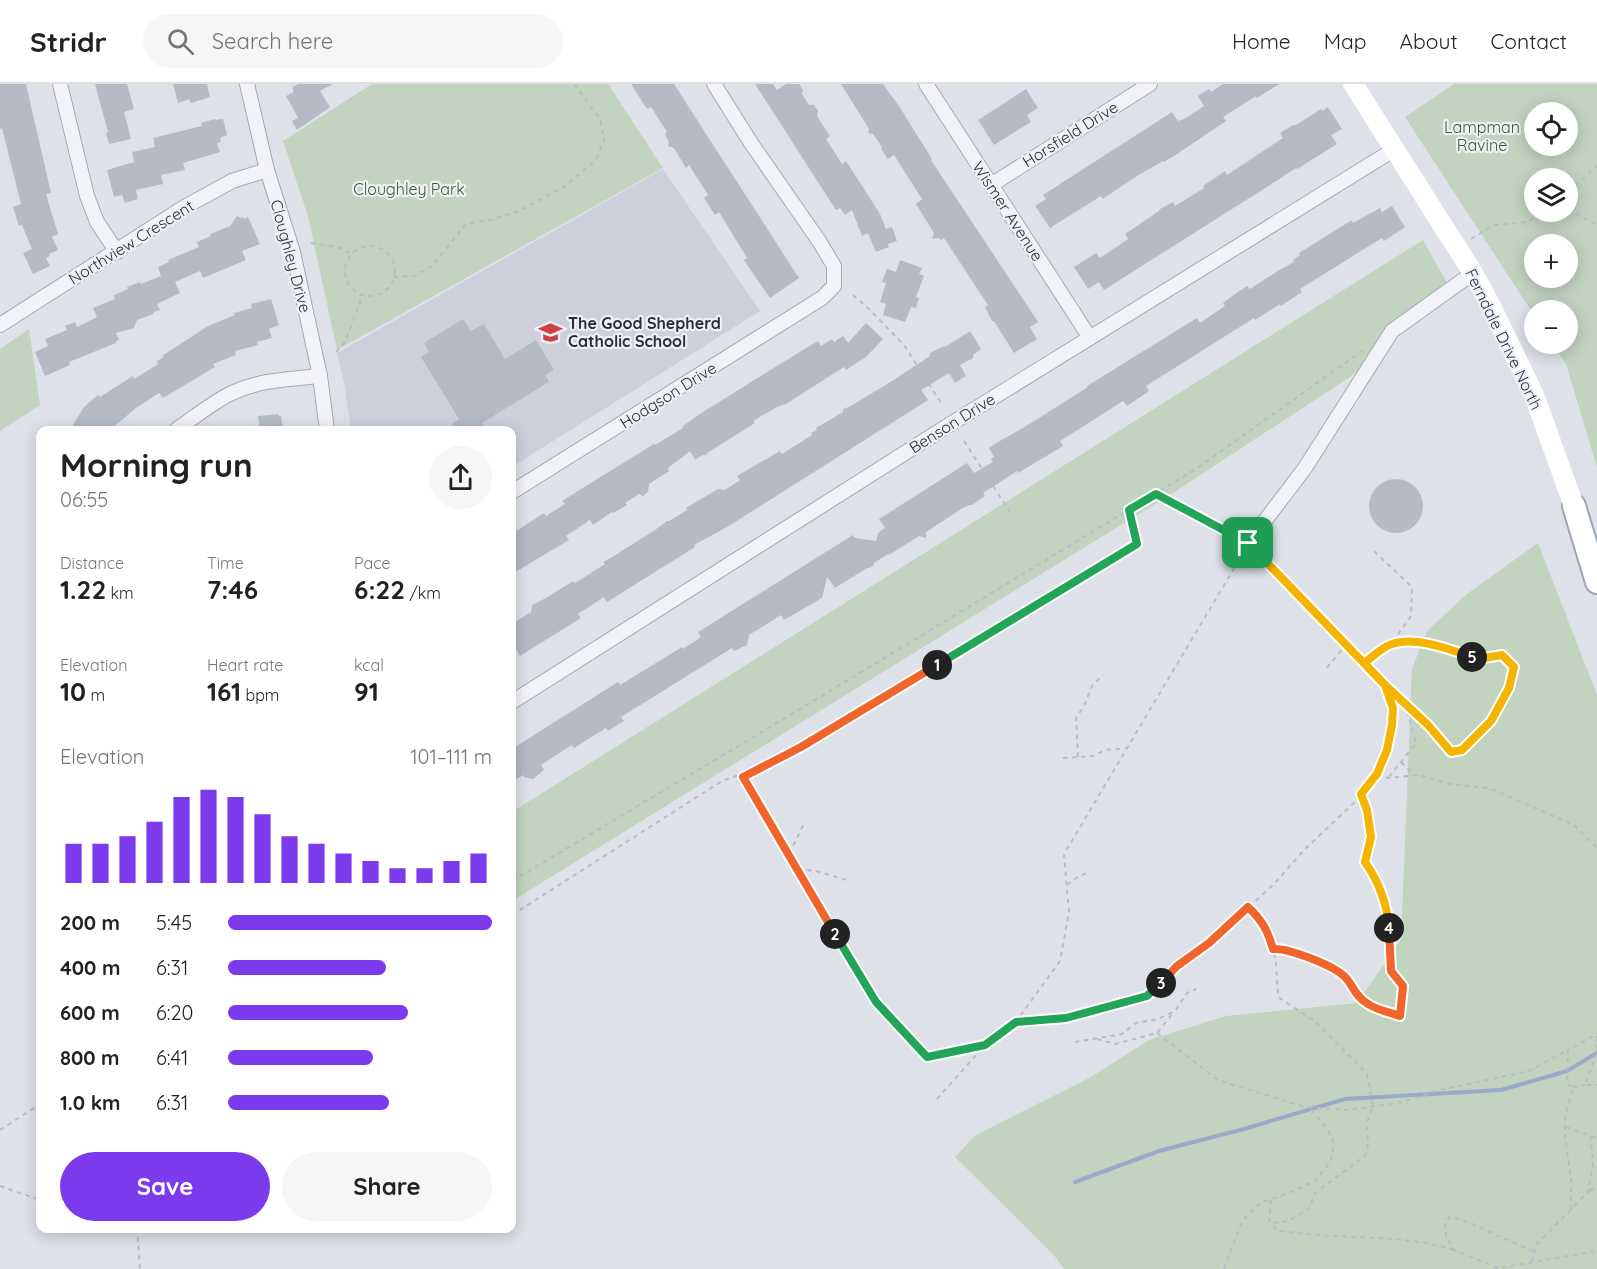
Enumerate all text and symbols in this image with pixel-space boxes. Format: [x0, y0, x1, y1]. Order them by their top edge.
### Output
search box [143, 14, 563, 68]
text: Stridr [30, 24, 107, 59]
icon: search [164, 25, 197, 58]
text: Search here [212, 27, 333, 55]
text: Home [1232, 28, 1291, 54]
text: Map [1324, 28, 1367, 54]
text: About [1400, 28, 1458, 54]
text: Contact [1491, 28, 1567, 54]
street label: Horsfield Drive [1018, 97, 1122, 171]
map controls [1524, 102, 1578, 354]
button: locate [1524, 102, 1578, 156]
park label: Lampman Ravine [1444, 117, 1520, 155]
street label: Wismer Avenue [968, 157, 1048, 265]
button: layers [1524, 168, 1578, 222]
park label: Cloughley Park [353, 179, 465, 199]
street label: Northview Crescent [65, 195, 197, 289]
street label: Cloughley Drive [266, 197, 316, 315]
button: + [1524, 234, 1578, 288]
street label: Ferndale Drive North [1461, 265, 1547, 413]
button: − [1524, 300, 1578, 354]
place label: The Good Shepherd Catholic School [568, 313, 721, 351]
school or university icon: The Good Shepherd Catholic School [537, 319, 563, 345]
street label: Hodgson Drive [616, 357, 720, 433]
street label: Benson Drive [905, 389, 999, 457]
text: Morning run [60, 444, 253, 485]
button: share [429, 446, 492, 509]
text: 06:55 [60, 487, 108, 512]
pin [1222, 517, 1273, 568]
icon: arrive [1231, 526, 1264, 559]
text: Distance [60, 553, 124, 573]
text: Time [207, 553, 244, 573]
text: Pace [354, 553, 390, 573]
text: 1.22 [60, 573, 106, 606]
text: 7:46 [207, 573, 258, 606]
text: 6:22 [354, 573, 405, 606]
text: km [106, 583, 134, 603]
text: /km [405, 583, 441, 603]
pin: 5 [1457, 642, 1487, 672]
text: 5 [1467, 647, 1477, 667]
pin: 1 [922, 650, 952, 680]
text: Elevation [60, 655, 127, 675]
text: Heart rate [207, 655, 283, 675]
text: kcal [354, 655, 384, 675]
text: 1 [934, 655, 940, 675]
text: 10 [60, 675, 86, 708]
text: 161 [207, 675, 241, 708]
text: 91 [354, 675, 379, 708]
text: m [86, 685, 105, 705]
text: bpm [241, 685, 279, 705]
text: Elevation [60, 744, 144, 769]
text: 101–111 m [410, 744, 492, 769]
text: 200 m [60, 910, 120, 935]
text: 5:45 [156, 910, 192, 935]
pin: 4 [1374, 913, 1404, 943]
text: 4 [1384, 918, 1394, 938]
pin: 2 [820, 919, 850, 949]
text: 2 [830, 924, 840, 944]
text: 400 m [60, 955, 120, 980]
text: 6:31 [156, 955, 188, 980]
pin: 3 [1146, 968, 1176, 998]
text: 3 [1157, 973, 1165, 993]
text: 600 m [60, 1000, 120, 1025]
text: 6:20 [156, 1000, 193, 1025]
text: 800 m [60, 1045, 120, 1070]
text: 6:41 [156, 1045, 188, 1070]
text: 1.0 km [60, 1090, 120, 1115]
text: 6:31 [156, 1090, 188, 1115]
button: Save [60, 1152, 270, 1221]
button: Share [282, 1152, 492, 1221]

